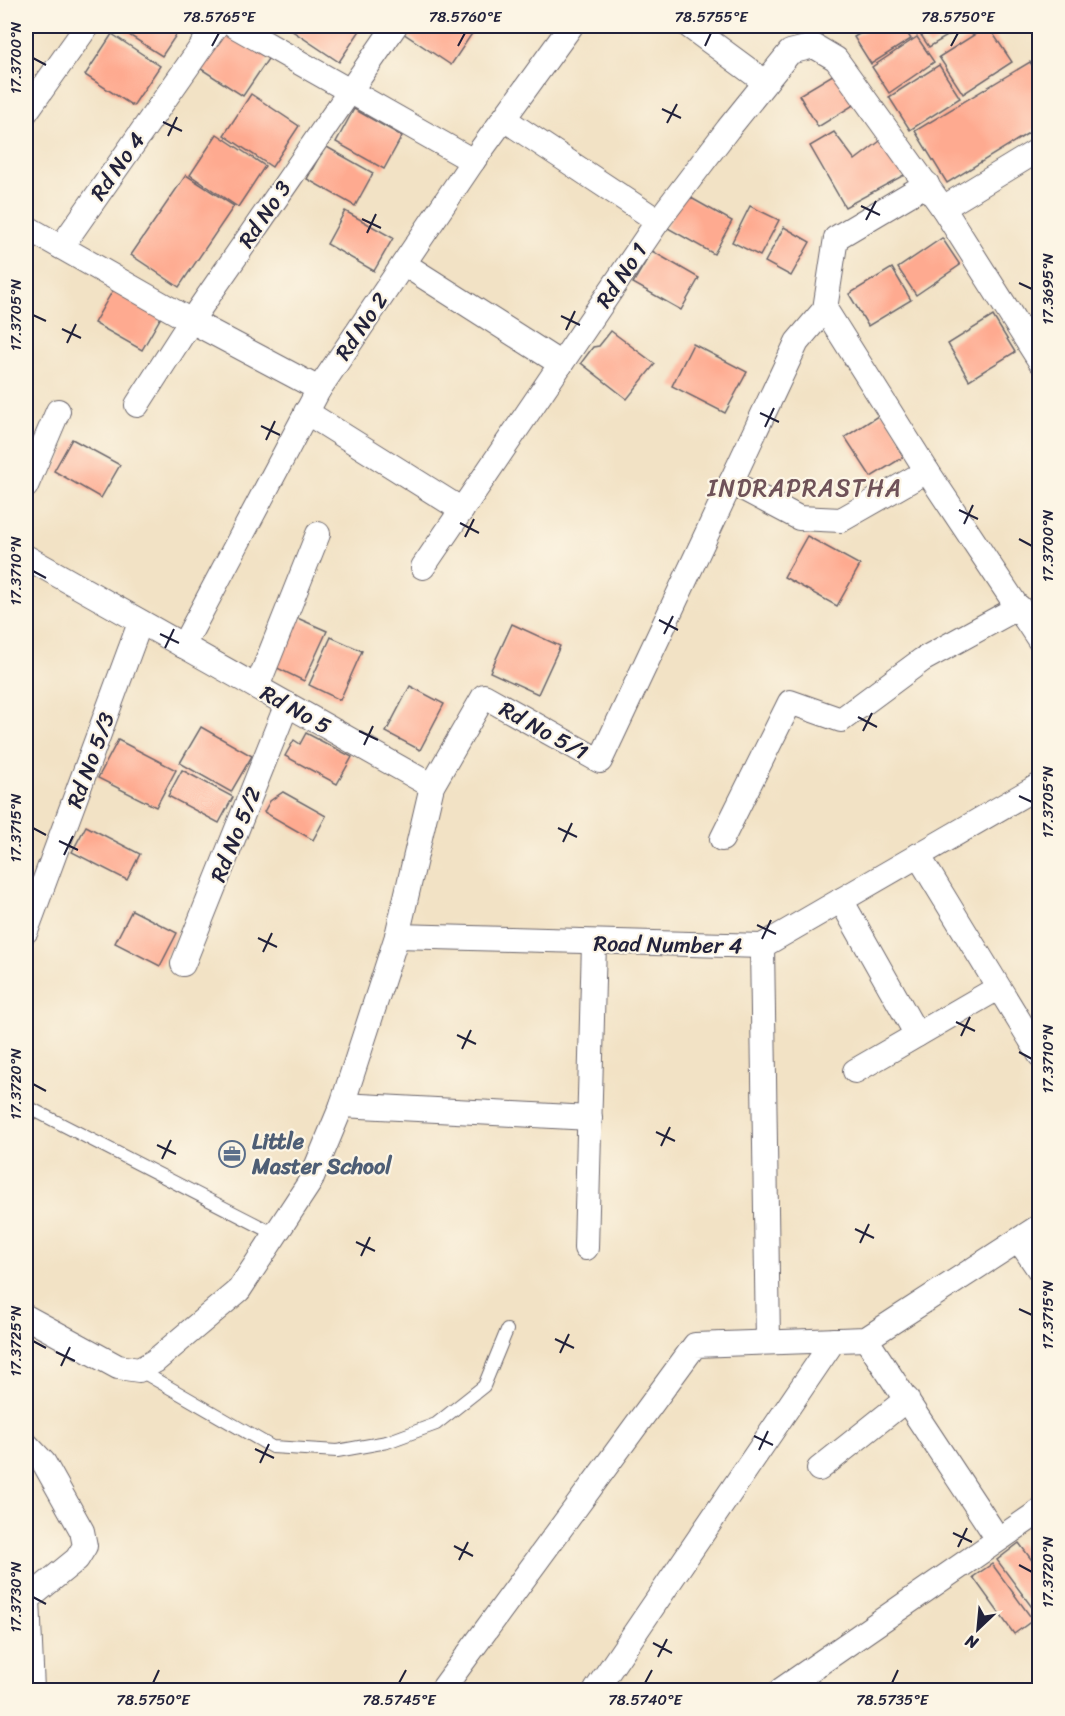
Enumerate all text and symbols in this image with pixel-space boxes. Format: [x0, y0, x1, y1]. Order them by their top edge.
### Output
text: 78.5765°E [183, 4, 257, 30]
text: 78.5760°E [429, 4, 503, 30]
text: 78.5755°E [675, 4, 749, 30]
text: 78.5750°E [921, 4, 996, 30]
text: 17.3700°N [3, 21, 29, 94]
street label: Rd No 4 [79, 123, 156, 209]
street label: Rd No 3 [227, 172, 302, 256]
street label: Rd No 1 [585, 234, 658, 316]
text: 17.3695°N [1035, 253, 1061, 325]
text: 17.3705°N [3, 279, 29, 351]
street label: Rd No 2 [324, 284, 399, 369]
district label: INDRAPRASTHA [707, 467, 902, 509]
text: 17.3700°N [1035, 509, 1061, 582]
text: 17.3710°N [3, 536, 29, 606]
street label: Rd No 5 [253, 674, 339, 745]
street label: Rd No 5/1 [492, 690, 596, 771]
street label: Rd No 5/3 [55, 707, 126, 814]
text: 17.3705°N [1035, 766, 1061, 838]
street label: Rd No 5/2 [199, 780, 272, 888]
text: 17.3715°N [3, 793, 29, 862]
street label: Road Number 4 [593, 924, 743, 965]
text: 17.3710°N [1035, 1024, 1061, 1094]
text: 17.3720°N [3, 1048, 29, 1120]
place label: Little Master School [251, 1122, 392, 1186]
office icon: Little Master School [217, 1139, 247, 1169]
text: 17.3715°N [1035, 1280, 1061, 1349]
text: 17.3725°N [3, 1305, 29, 1376]
text: 17.3720°N [1035, 1536, 1061, 1608]
text: 17.3730°N [3, 1561, 29, 1632]
north arrow [948, 1599, 1008, 1659]
text: N [959, 1626, 984, 1658]
text: 78.5750°E [116, 1687, 191, 1713]
text: 78.5745°E [362, 1687, 437, 1713]
text: 78.5740°E [608, 1687, 683, 1713]
text: 78.5735°E [856, 1687, 930, 1713]

